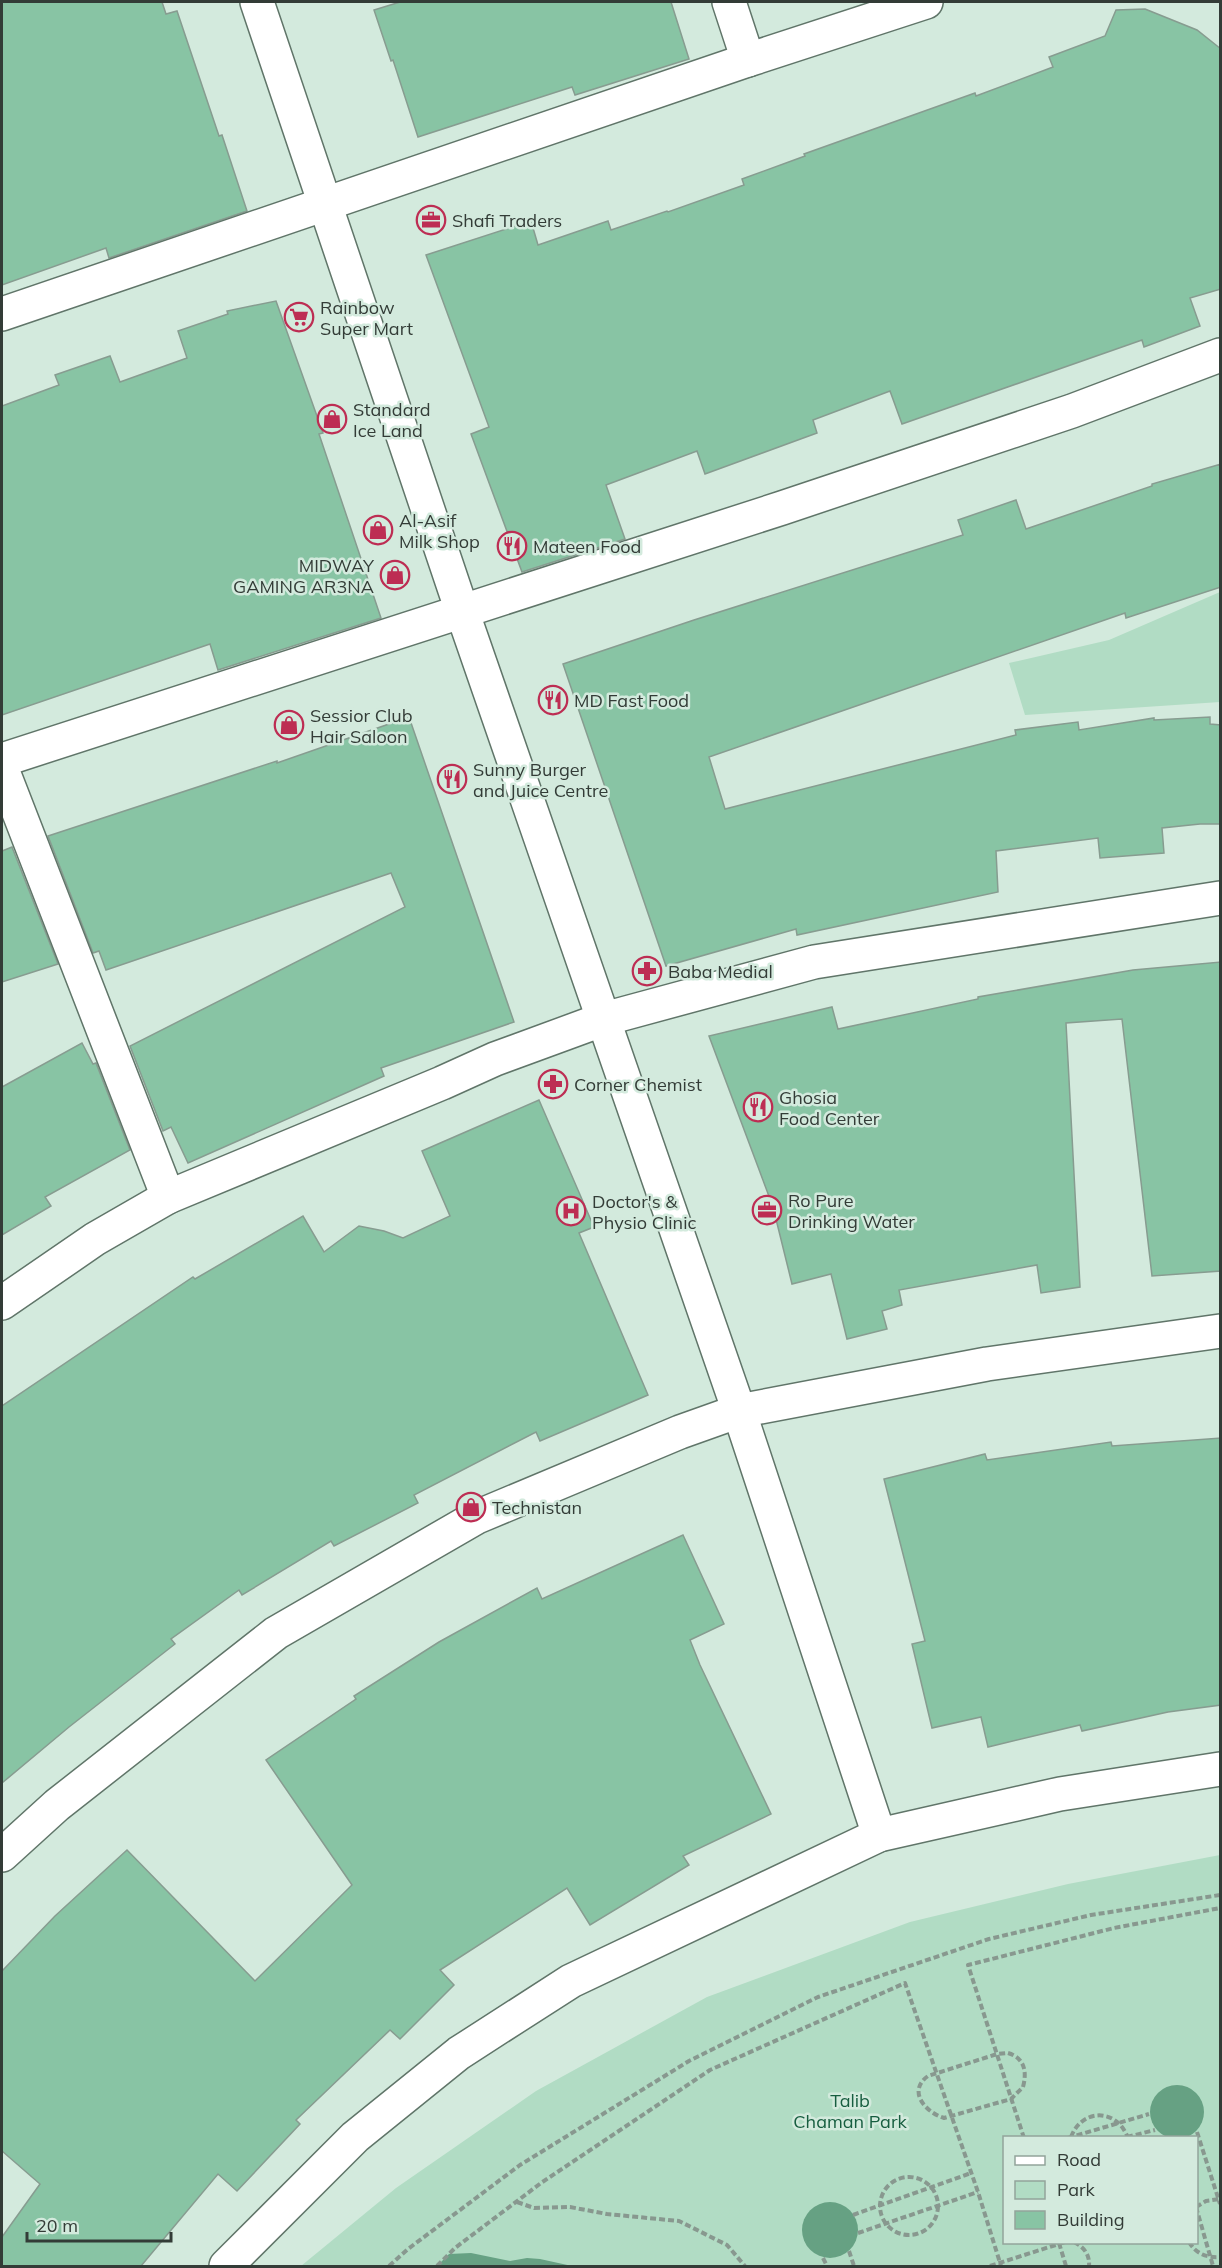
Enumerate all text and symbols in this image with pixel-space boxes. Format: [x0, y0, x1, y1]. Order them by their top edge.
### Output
office icon: Shafi Traders [415, 204, 447, 236]
place label: Shafi Traders [452, 209, 562, 232]
place label: Rainbow Super Mart [320, 296, 413, 340]
supermarket icon: Rainbow Super Mart [283, 301, 315, 333]
place label: Standard Ice Land [353, 398, 431, 442]
shop icon: Standard Ice Land [316, 403, 348, 435]
place label: Al-Asif Milk Shop [399, 509, 480, 553]
shop icon: Al-Asif Milk Shop [362, 514, 394, 546]
restaurant icon: Mateen Food [496, 530, 528, 562]
place label: Mateen Food [533, 535, 641, 558]
place label: MIDWAY GAMING AR3NA [233, 554, 375, 598]
shop icon: MIDWAY GAMING AR3NA [379, 559, 411, 591]
restaurant icon: MD Fast Food [537, 684, 569, 716]
place label: MD Fast Food [574, 689, 689, 712]
place label: Sessior Club Hair Saloon [310, 704, 412, 748]
shop icon: Sessior Club Hair Saloon [273, 709, 305, 741]
place label: Sunny Burger and Juice Centre [473, 758, 608, 802]
restaurant icon: Sunny Burger and Juice Centre [436, 763, 468, 795]
pharmacy icon: Baba Medial [631, 955, 663, 987]
place label: Baba Medial [668, 960, 773, 983]
pharmacy icon: Corner Chemist [537, 1068, 569, 1100]
place label: Corner Chemist [574, 1073, 702, 1096]
place label: Ghosia Food Center [779, 1086, 880, 1130]
restaurant icon: Ghosia Food Center [742, 1091, 774, 1123]
place label: Ro Pure Drinking Water [788, 1189, 915, 1233]
place label: Doctor's & Physio Clinic [592, 1190, 696, 1234]
office icon: Ro Pure Drinking Water [751, 1194, 783, 1226]
hospital icon: Doctor's & Physio Clinic [555, 1195, 587, 1227]
shop icon: Technistan [455, 1491, 487, 1523]
place label: Technistan [492, 1496, 582, 1519]
park label: Talib Chaman Park [793, 2089, 907, 2133]
legend [1003, 2136, 1198, 2244]
text: Road [1057, 2148, 1101, 2171]
text: Park [1057, 2178, 1096, 2201]
scale bar [27, 2205, 171, 2243]
text: Building [1057, 2208, 1125, 2231]
text: 20 m [36, 2214, 78, 2237]

